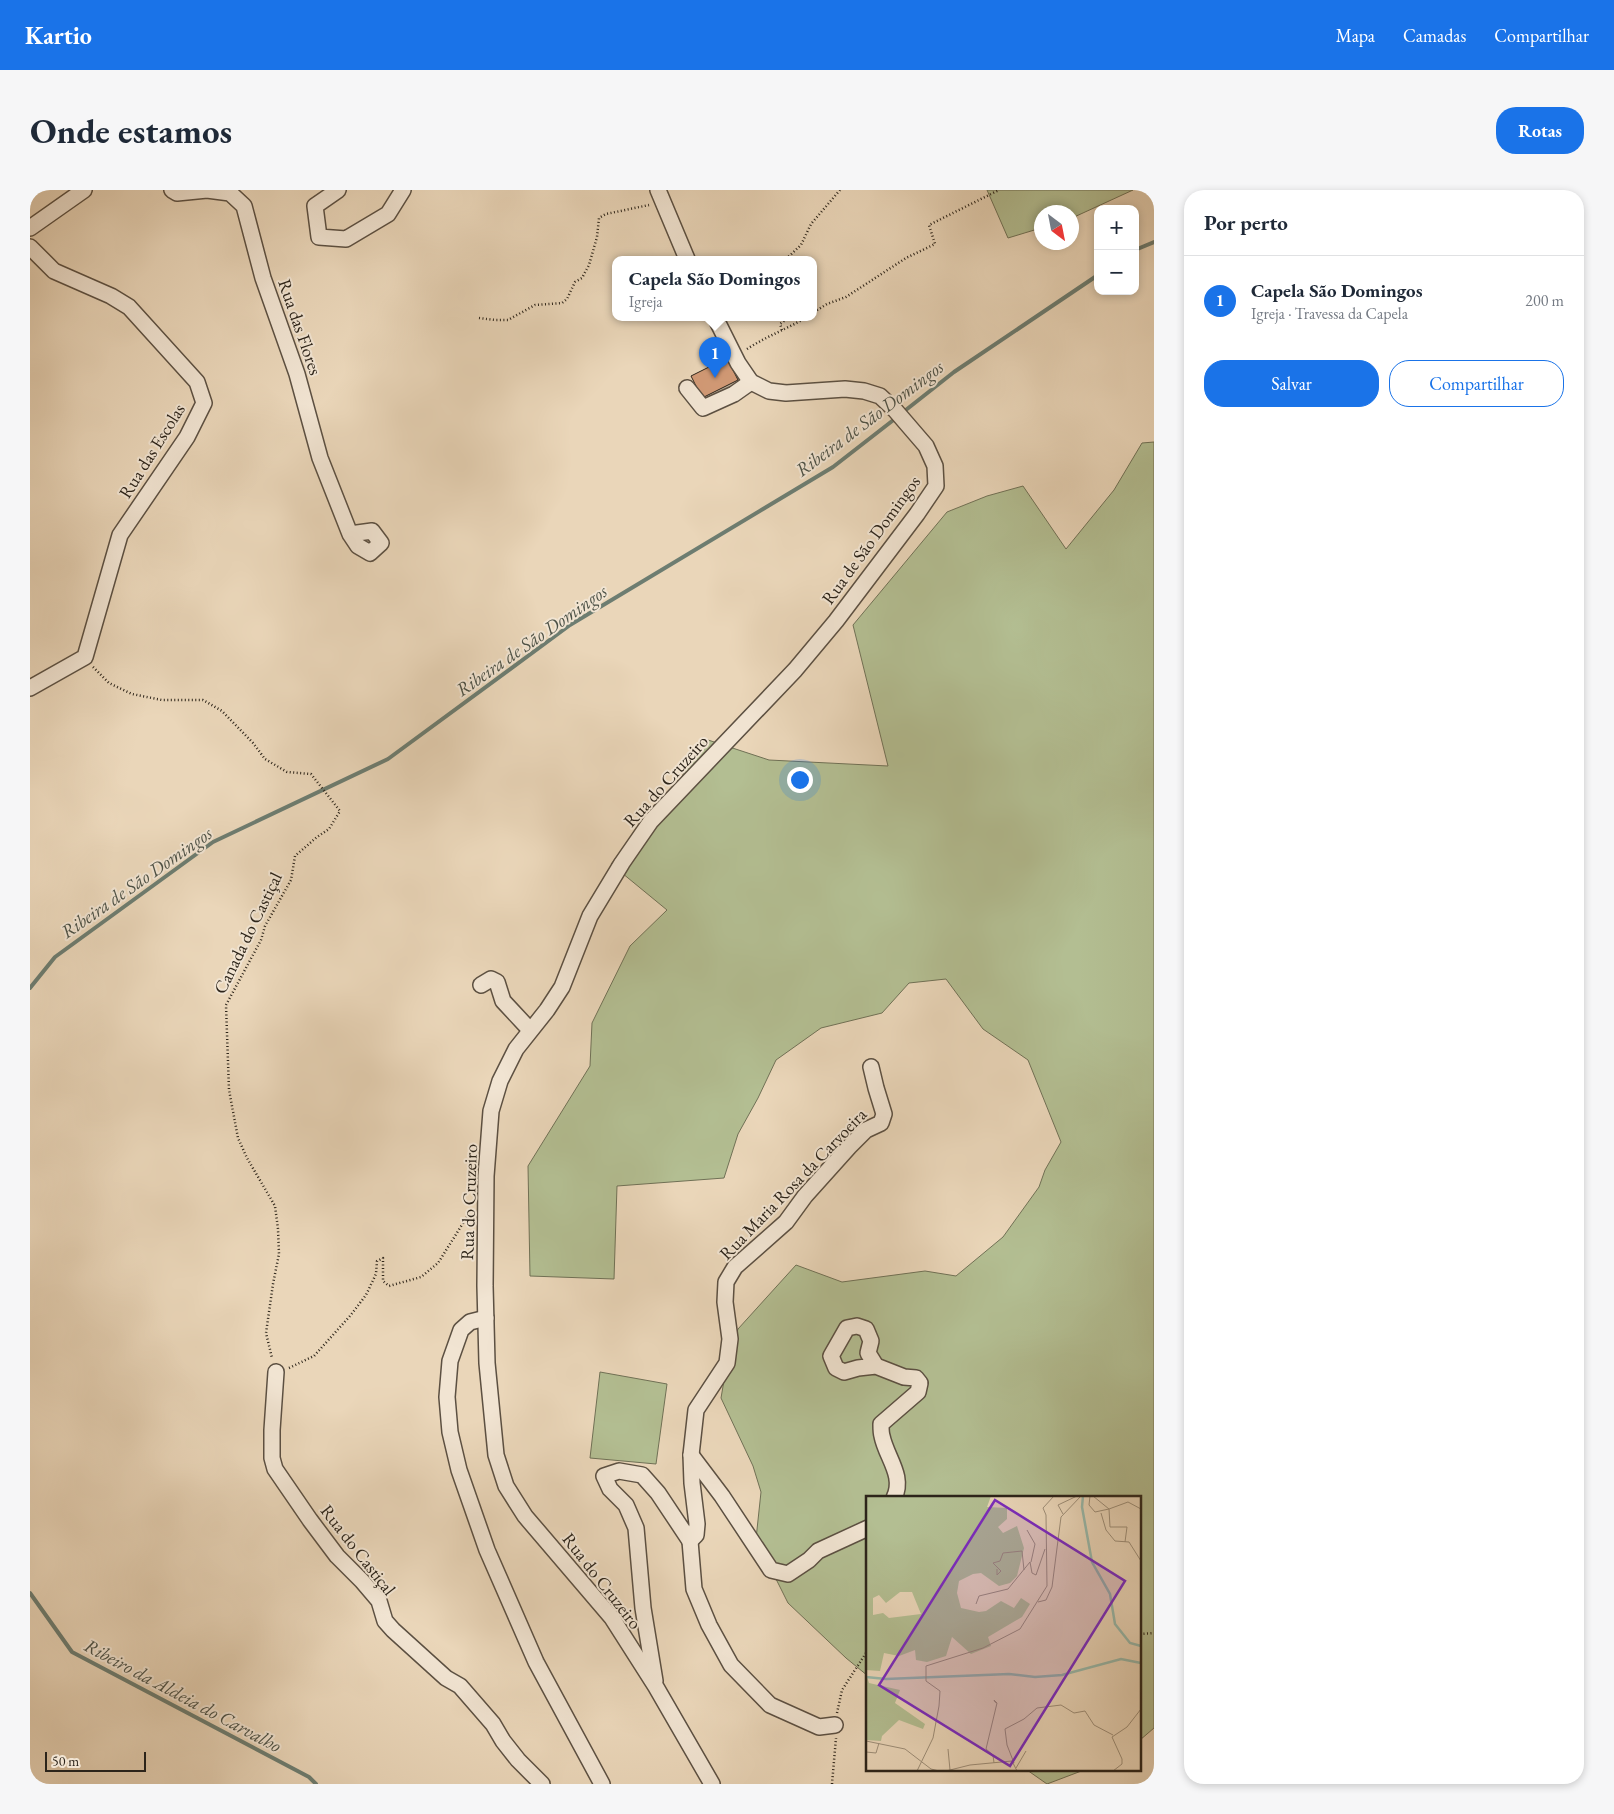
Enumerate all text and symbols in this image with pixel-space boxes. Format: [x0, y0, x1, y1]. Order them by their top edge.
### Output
text: Kartio [25, 20, 92, 51]
text: Mapa [1336, 24, 1375, 47]
text: Camadas [1403, 24, 1466, 47]
text: Compartilhar [1494, 24, 1589, 47]
button: Rotas [1496, 107, 1584, 154]
text: Onde estamos [30, 108, 232, 153]
north arrow [1034, 205, 1079, 250]
map controls [1094, 205, 1139, 295]
button: + [1094, 205, 1139, 250]
text: Por perto [1204, 209, 1288, 236]
button: − [1094, 250, 1139, 295]
popup [612, 256, 817, 321]
text: Capela São Domingos [629, 266, 800, 291]
street label: Rua das Flores [273, 276, 328, 378]
text: Capela São Domingos [1251, 278, 1423, 303]
text: 1 [1216, 290, 1224, 311]
text: 200 m [1525, 290, 1564, 311]
text: Igreja [629, 291, 663, 312]
text: Igreja · Travessa da Capela [1251, 303, 1408, 324]
pin: 1 [699, 337, 731, 378]
water label: Ribeira de São Domingos [790, 354, 949, 482]
button: Salvar [1204, 360, 1379, 407]
button: Compartilhar [1389, 360, 1564, 407]
street label: Rua das Escolas [113, 399, 190, 502]
street label: Rua de São Domingos [816, 471, 925, 609]
water label: Ribeira de São Domingos [451, 578, 613, 702]
street label: Rua do Cruzeiro [618, 730, 713, 832]
your location [787, 767, 813, 793]
water label: Ribeira de São Domingos [56, 820, 218, 944]
street label: Canada do Castiçal [208, 868, 287, 997]
street label: Rua Maria Rosa da Carvoeira [714, 1102, 872, 1264]
street label: Rua do Cruzeiro [455, 1143, 482, 1260]
inset map [866, 1496, 1142, 1772]
street label: Rua do Castiçal [316, 1500, 401, 1600]
street label: Rua do Cruzeiro [558, 1528, 647, 1634]
water label: Ribeiro da Aldeia do Carvalho [80, 1633, 286, 1758]
scale bar [45, 1749, 146, 1772]
text: 50 m [52, 1752, 79, 1770]

